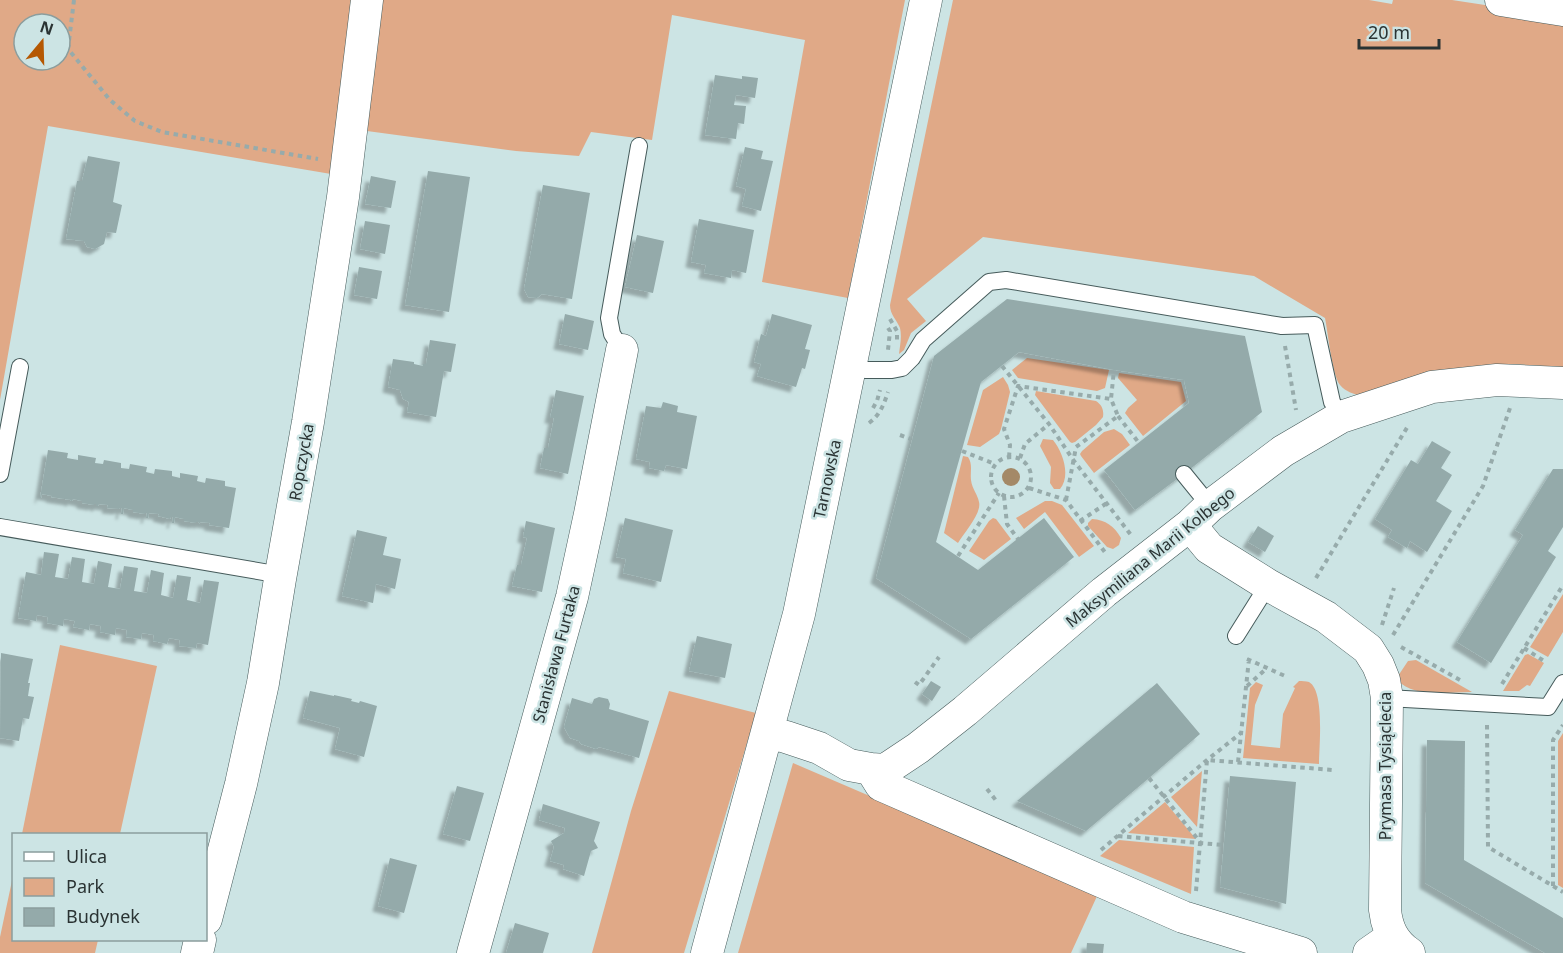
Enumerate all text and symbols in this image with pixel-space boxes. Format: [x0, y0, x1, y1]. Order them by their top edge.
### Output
north arrow [12, 12, 72, 72]
scale bar [1359, 12, 1438, 50]
text: N [37, 15, 57, 40]
text: 20 m [1368, 20, 1410, 44]
street label: Ropczycka [283, 422, 319, 502]
street label: Tarnowska [808, 437, 846, 521]
street label: Maksymiliana Marii Kolbego [1061, 482, 1239, 632]
street label: Stanisława Furtaka [527, 583, 585, 725]
street label: Prymasa Tysiąclecia [1374, 692, 1396, 840]
legend [12, 833, 207, 941]
text: Ulica [66, 844, 107, 868]
text: Park [66, 874, 104, 898]
text: Budynek [66, 904, 140, 928]

